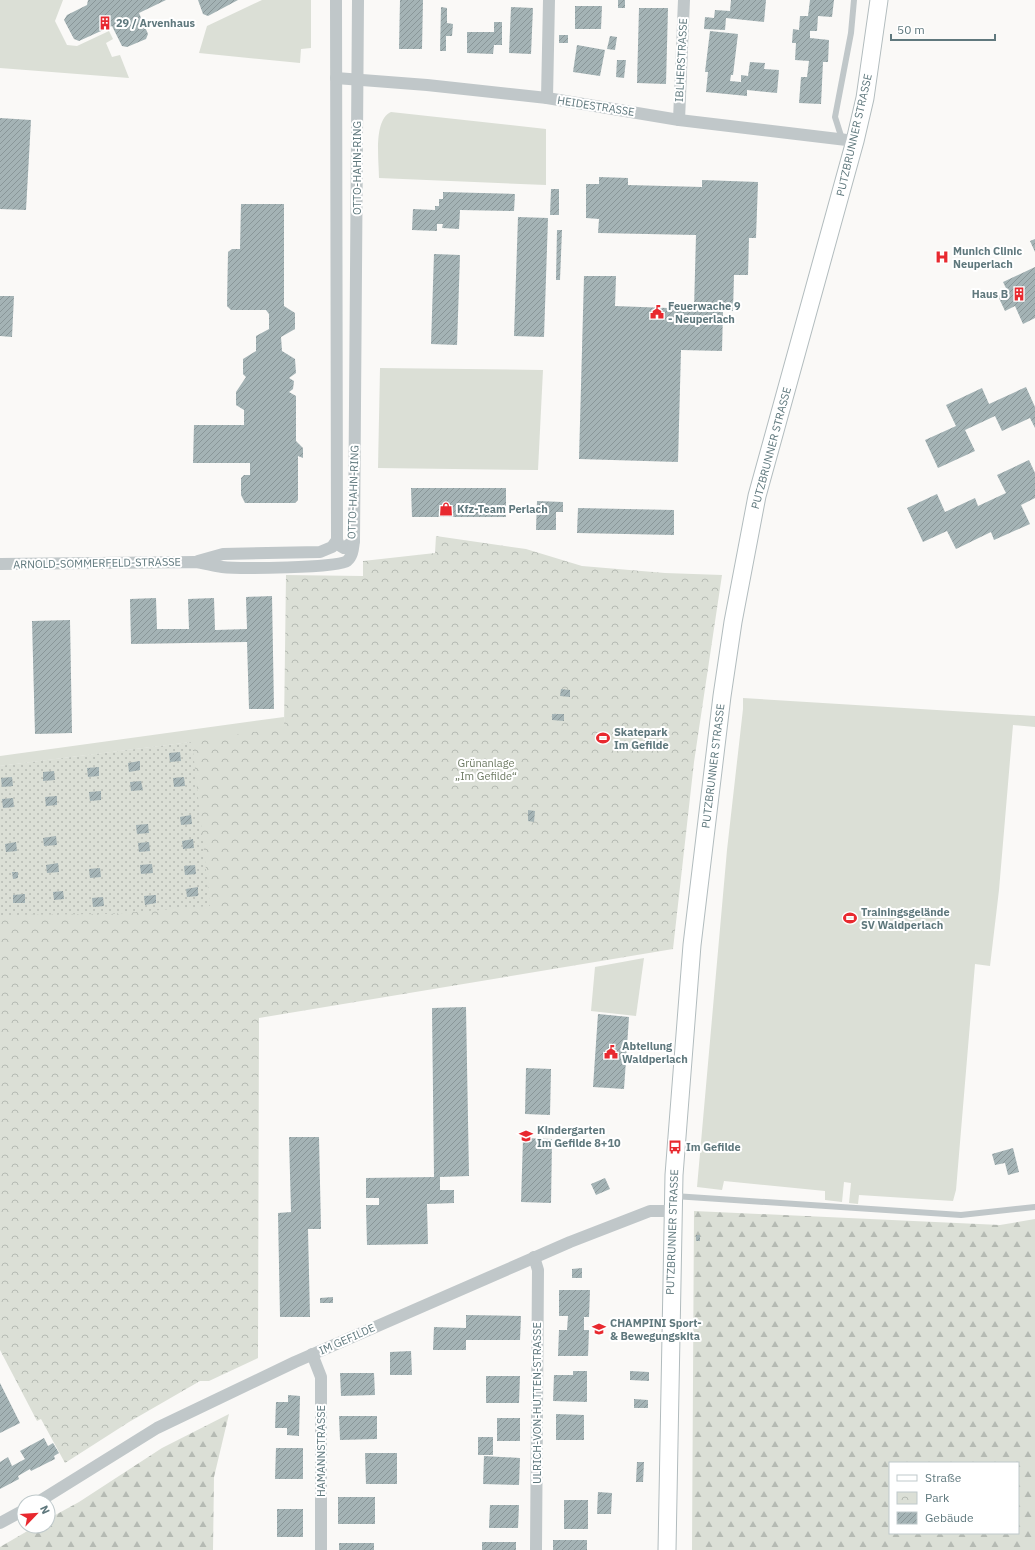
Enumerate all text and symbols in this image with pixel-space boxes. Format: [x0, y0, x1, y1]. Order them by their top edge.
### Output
building icon: 29 / Arvenhaus [97, 15, 113, 31]
place label: 29 / Arvenhaus [116, 16, 195, 30]
scale bar [891, 16, 995, 42]
street label: IBLHERSTRASSE [672, 18, 690, 102]
text: 50 m [897, 22, 925, 37]
street label: PUTZBRUNNER STRASSE [833, 72, 875, 198]
street label: HEIDESTRASSE [556, 93, 636, 119]
street label: OTTO-HAHN-RING [350, 121, 364, 215]
place label: Munich Clinic Neuperlach [953, 244, 1022, 271]
hospital icon: Munich Clinic Neuperlach [934, 249, 950, 265]
building icon: Haus B [1011, 286, 1027, 302]
place label: Haus B [972, 287, 1008, 301]
place label: Feuerwache 9 - Neuperlach [668, 299, 741, 326]
public building icon: Feuerwache 9 - Neuperlach [649, 304, 665, 320]
street label: PUTZBRUNNER STRASSE [748, 385, 794, 511]
street label: OTTO-HAHN-RING [344, 445, 362, 539]
shop icon: Kfz-Team Perlach [438, 501, 454, 517]
place label: Kfz-Team Perlach [457, 502, 548, 516]
street label: ARNOLD-SOMMERFELD-STRASSE [13, 555, 181, 571]
street label: PUTZBRUNNER STRASSE [698, 703, 728, 829]
place label: Skatepark Im Gefilde [614, 725, 669, 752]
sports icon: Skatepark Im Gefilde [595, 730, 611, 746]
park label: Grünanlage „Im Gefilde“ [455, 756, 517, 783]
place label: Trainingsgelände SV Waldperlach [861, 905, 950, 932]
sports icon: Trainingsgelände SV Waldperlach [842, 910, 858, 926]
place label: Abteilung Waldperlach [622, 1039, 688, 1066]
public building icon: Abteilung Waldperlach [603, 1044, 619, 1060]
place label: Kindergarten Im Gefilde 8+10 [537, 1123, 621, 1150]
school or university icon: Kindergarten Im Gefilde 8+10 [518, 1128, 534, 1144]
bus stop icon: Im Gefilde [667, 1139, 683, 1155]
place label: Im Gefilde [686, 1140, 741, 1154]
street label: PUTZBRUNNER STRASSE [663, 1169, 681, 1295]
place label: CHAMPINI Sport- & Bewegungskita [610, 1316, 702, 1343]
street label: IM GEFILDE [317, 1320, 377, 1358]
school or university icon: CHAMPINI Sport- & Bewegungskita [591, 1321, 607, 1337]
street label: ULRICH-VON-HUTTEN-STRASSE [530, 1322, 544, 1484]
street label: HAMANNSTRASSE [314, 1405, 328, 1497]
legend [889, 1462, 1019, 1534]
text: Straße [925, 1470, 962, 1485]
text: Park [925, 1490, 950, 1505]
north arrow [16, 1494, 56, 1534]
text: N [37, 1503, 53, 1516]
text: Gebäude [925, 1510, 974, 1525]

